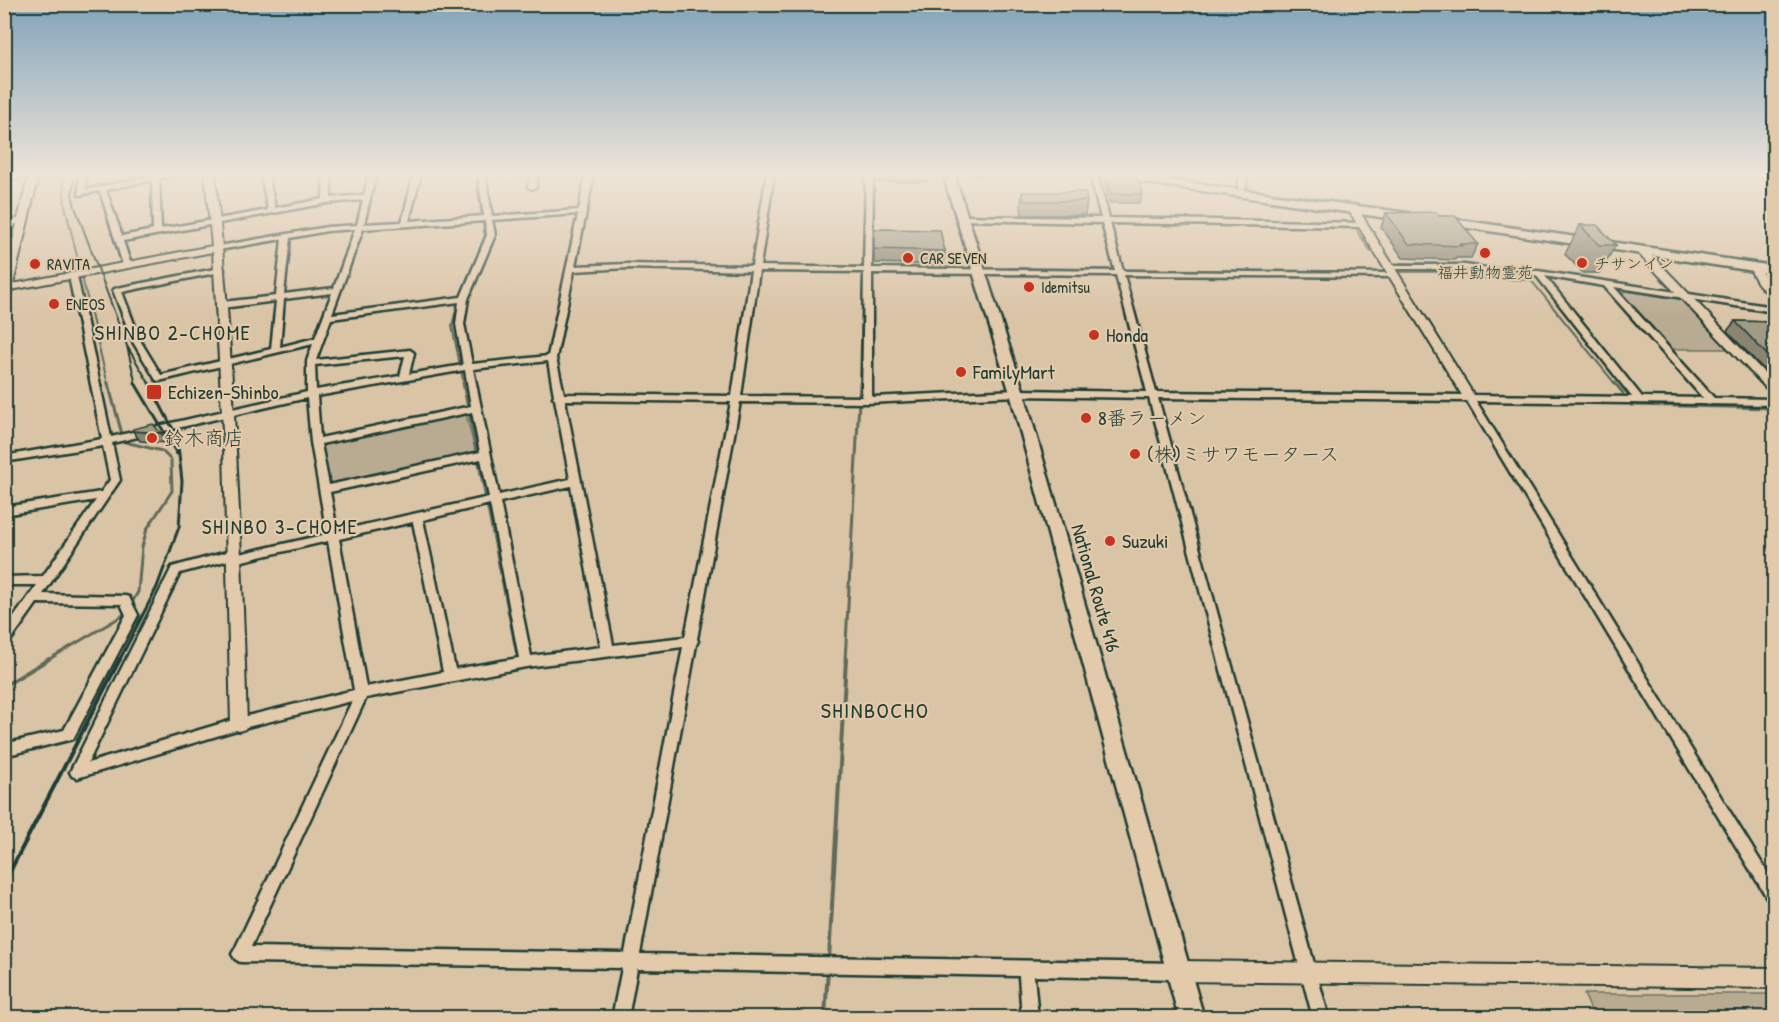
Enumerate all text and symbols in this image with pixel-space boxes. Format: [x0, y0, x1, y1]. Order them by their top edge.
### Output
marker: 福井動物霊苑 [1478, 246, 1492, 260]
place label: CAR SEVEN [920, 247, 987, 269]
marker: CAR SEVEN [901, 251, 915, 265]
place label: チサンイン [1594, 252, 1674, 274]
place label: RAVITA [47, 253, 90, 275]
marker: チサンイン [1575, 256, 1589, 270]
marker: RAVITA [28, 257, 42, 271]
place label: 福井動物霊苑 [1437, 261, 1533, 283]
place label: Idemitsu [1041, 276, 1090, 298]
marker: Idemitsu [1022, 280, 1036, 294]
place label: ENEOS [66, 293, 106, 315]
marker: ENEOS [47, 297, 61, 311]
district label: SHINBO 2-CHOME [95, 318, 251, 347]
place label: Honda [1106, 321, 1148, 348]
marker: Honda [1087, 328, 1101, 342]
place label: FamilyMart [972, 358, 1056, 385]
marker: FamilyMart [954, 365, 968, 379]
place label: Echizen-Shinbo [168, 378, 279, 405]
marker: Echizen-Shinbo [145, 383, 163, 401]
place label: 8番ラーメン [1098, 404, 1207, 431]
marker: 8番ラーメン [1079, 411, 1093, 425]
place label: 鈴木商店 [164, 424, 244, 451]
marker: 鈴木商店 [145, 431, 159, 445]
place label: (株)ミサワモータース [1147, 440, 1339, 467]
marker: (株)ミサワモータース [1128, 447, 1142, 461]
district label: SHINBO 3-CHOME [202, 512, 358, 541]
street label: National Route 416 [1065, 521, 1128, 655]
place label: Suzuki [1122, 527, 1169, 554]
marker: Suzuki [1103, 534, 1117, 548]
district label: SHINBOCHO [821, 695, 929, 725]

